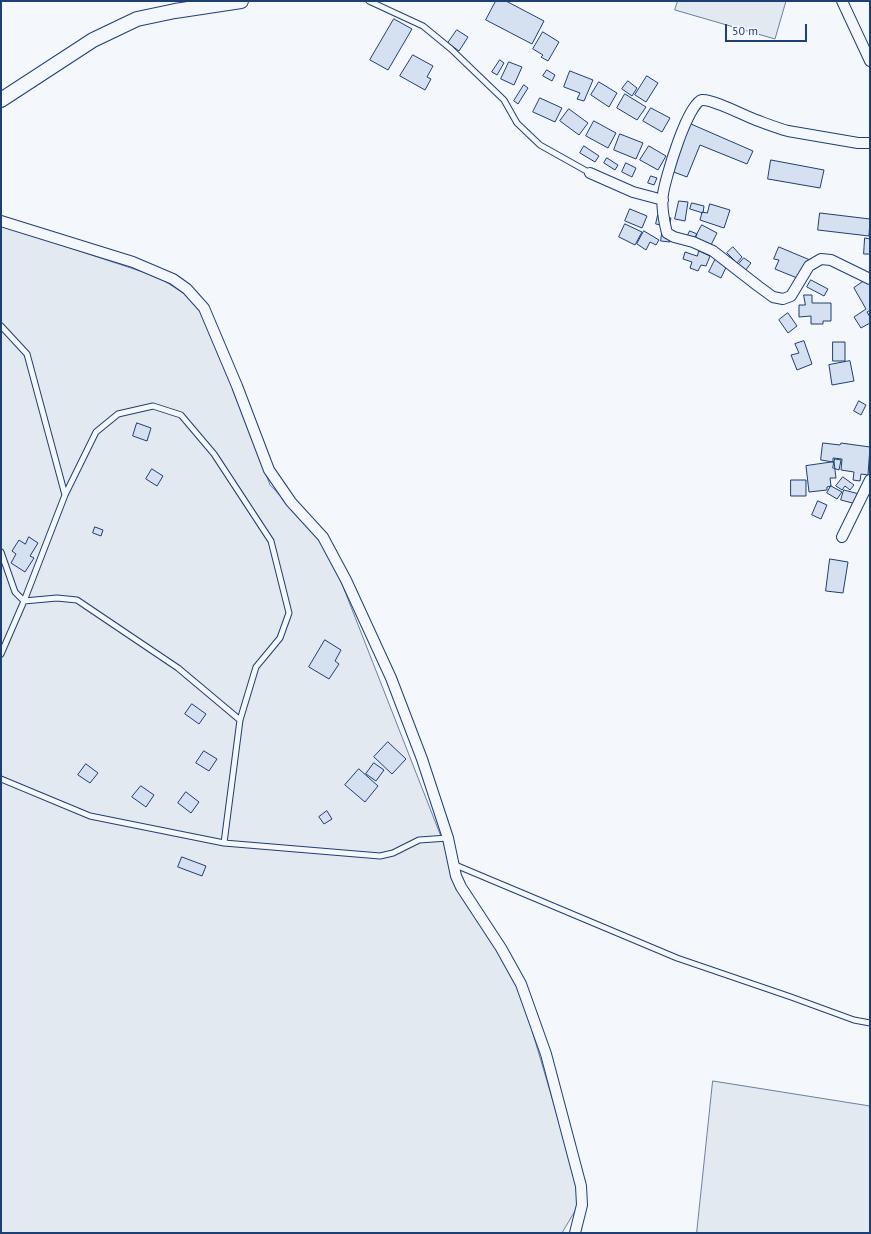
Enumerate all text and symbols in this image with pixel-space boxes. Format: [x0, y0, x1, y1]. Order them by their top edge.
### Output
scale bar [727, 16, 809, 42]
text: 50 m [732, 23, 758, 38]

